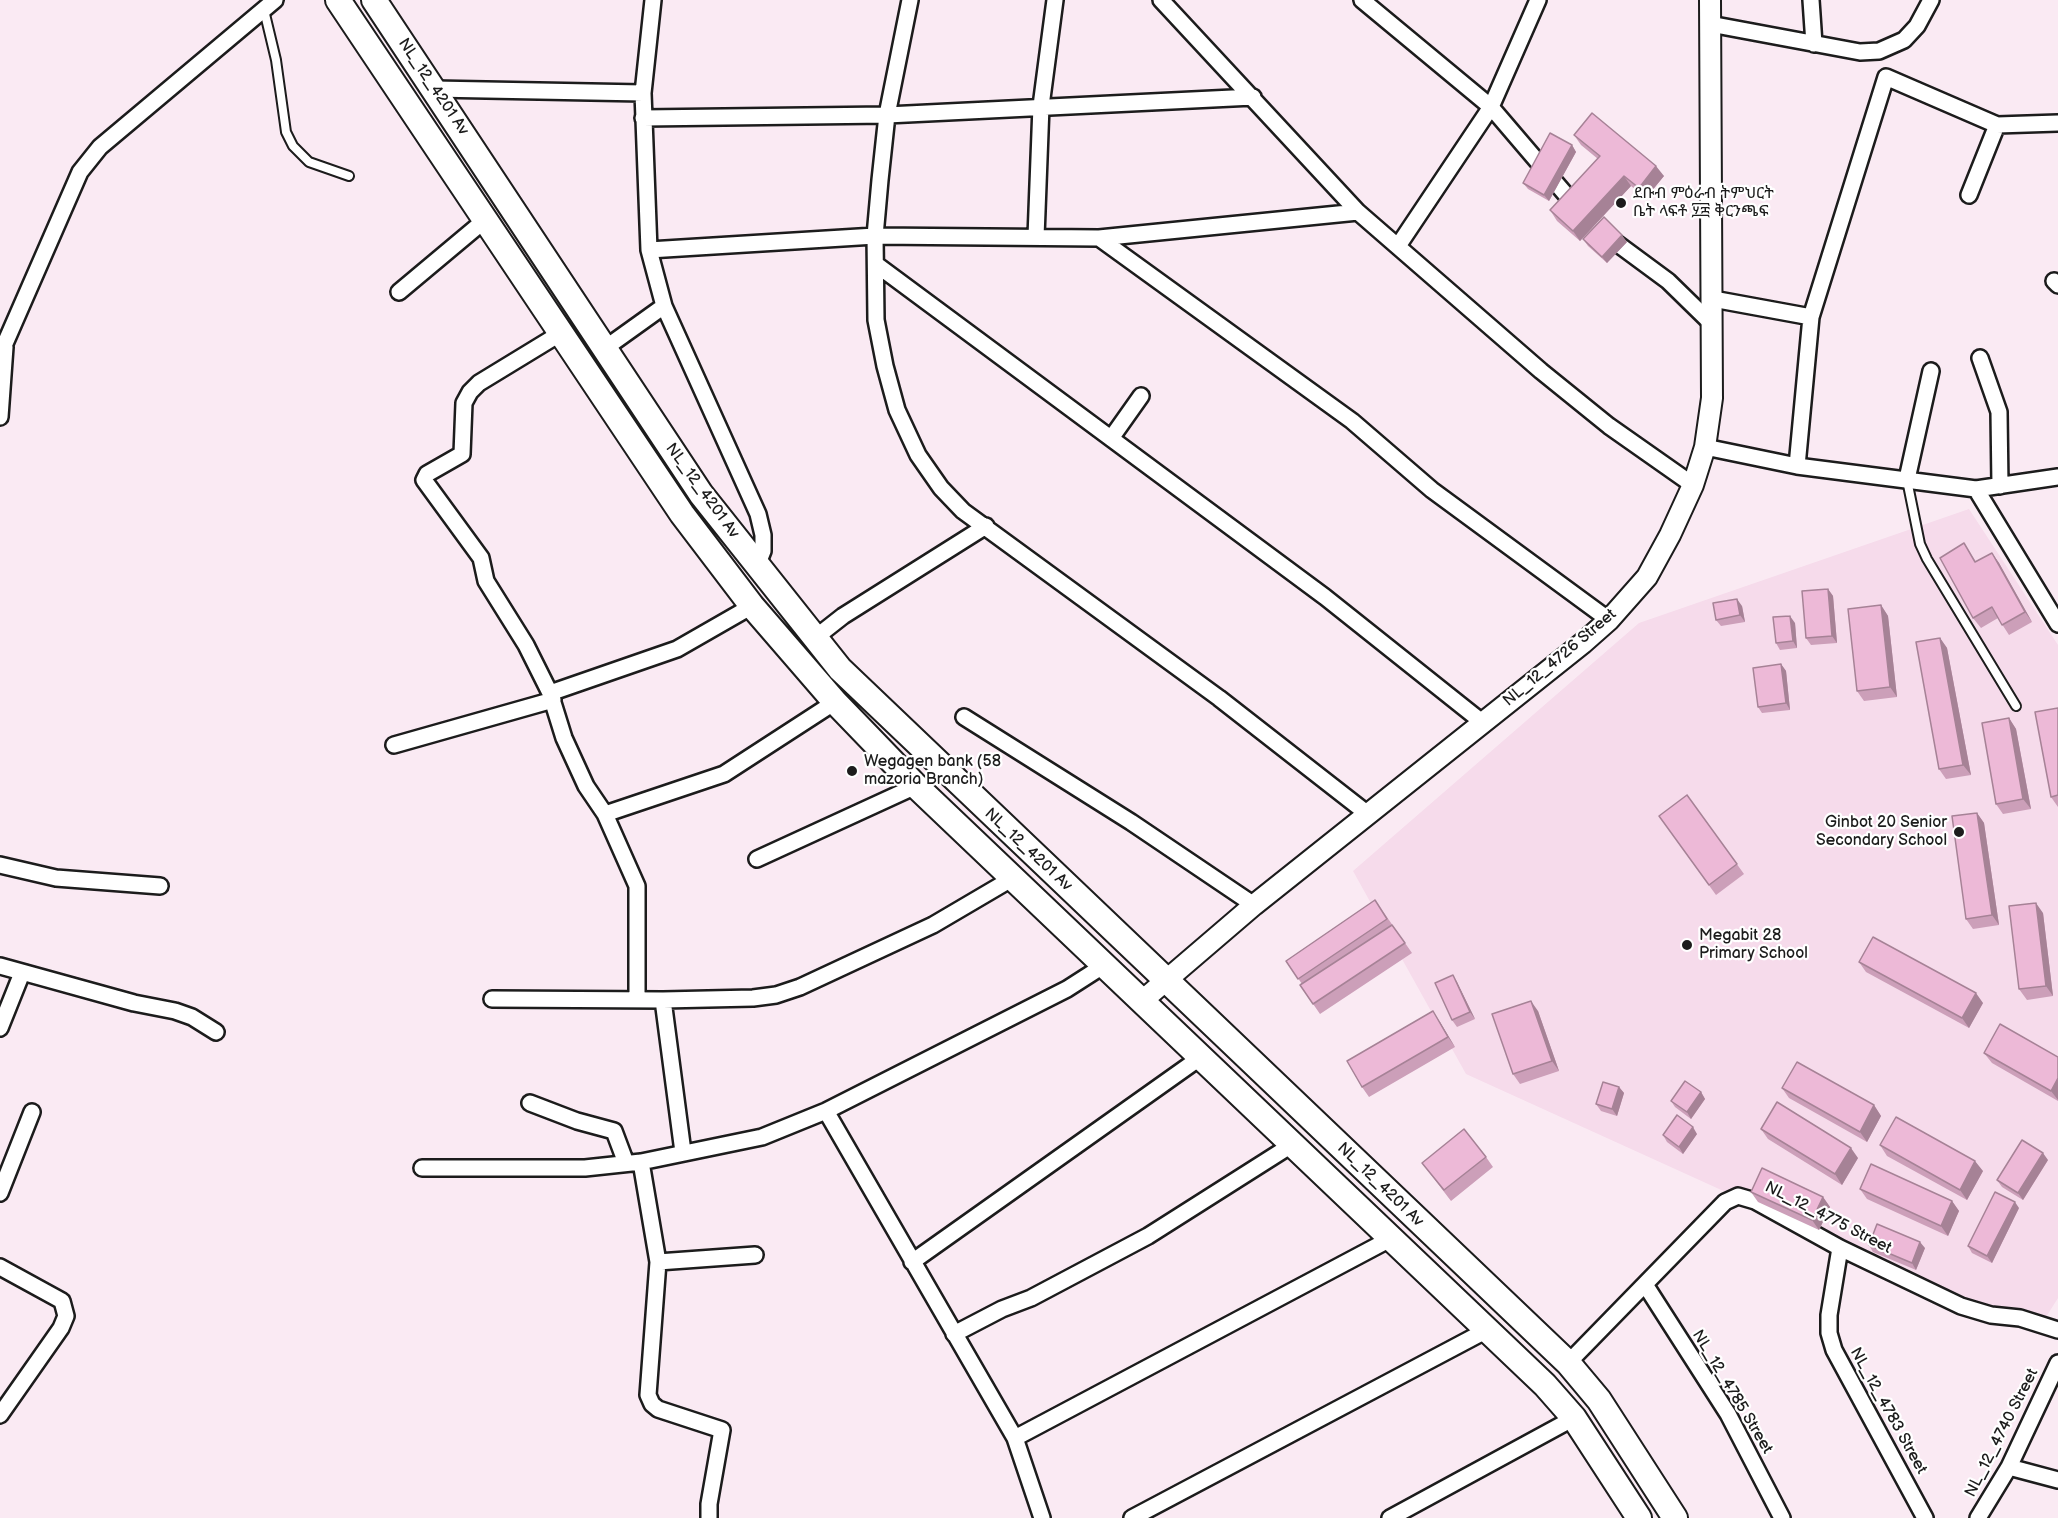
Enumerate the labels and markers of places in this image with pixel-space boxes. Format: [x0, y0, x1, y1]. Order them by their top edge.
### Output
place label: ደቡብ ምዕራብ ትምህርት ቤት ላፍቶ ፶፰ ቅርንጫፍ [1633, 184, 1774, 222]
marker: ደቡብ ምዕራብ ትምህርት ቤት ላፍቶ ፶፰ ቅርንጫፍ [1614, 196, 1628, 210]
place label: Wegagen bank (58 mazoria Branch) [864, 752, 1001, 790]
marker: Wegagen bank (58 mazoria Branch) [845, 764, 859, 778]
place label: Ginbot 20 Senior Secondary School [1816, 813, 1947, 851]
marker: Ginbot 20 Senior Secondary School [1952, 825, 1966, 839]
place label: Megabit 28 Primary School [1699, 926, 1808, 964]
marker: Megabit 28 Primary School [1680, 938, 1694, 952]

